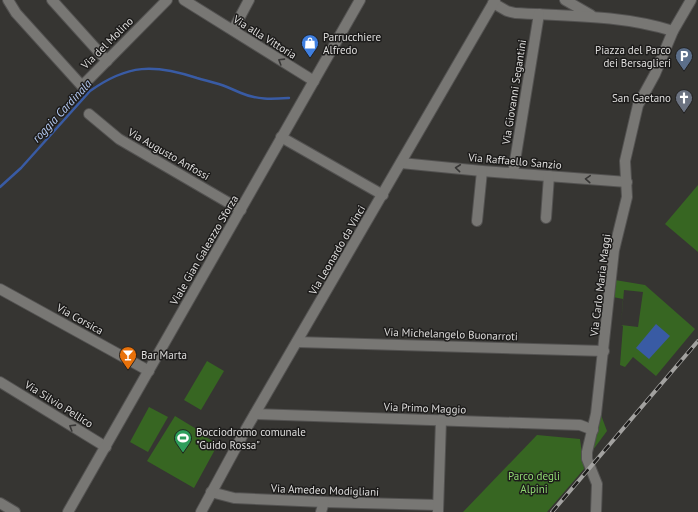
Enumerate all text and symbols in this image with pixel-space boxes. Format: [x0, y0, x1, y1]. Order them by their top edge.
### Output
street label: Via alla Vittoria [230, 11, 299, 62]
street label: Via del Molino [77, 14, 136, 73]
place label: Parrucchiere Alfredo [323, 30, 382, 57]
shop icon: Parrucchiere Alfredo [300, 33, 320, 58]
street label: Via Giovanni Segantini [499, 38, 529, 146]
place label: Piazza del Parco dei Bersaglieri [595, 43, 671, 70]
parking icon: Piazza del Parco dei Bersaglieri [674, 46, 694, 71]
one-way arrow [278, 58, 285, 65]
water label: roggia Cardinala [29, 76, 95, 145]
church icon: San Gaetano [674, 88, 694, 113]
place label: San Gaetano [612, 91, 671, 105]
street label: Via Augusto Anfossi [125, 124, 212, 183]
street label: Via Raffaello Sanzio [467, 150, 562, 172]
one-way arrow [455, 164, 461, 173]
one-way arrow [585, 175, 591, 184]
street label: Viale Gian Galeazzo Sforza [166, 193, 241, 308]
street label: Via Leonardo da Vinci [305, 203, 368, 298]
street label: Via Carlo Maria Maggi [587, 233, 613, 338]
street label: Via Corsica [53, 300, 106, 338]
street label: Via Michelangelo Buonarroti [383, 325, 518, 343]
bar icon: Bar Marta [118, 345, 138, 370]
place label: Bar Marta [141, 348, 187, 362]
street label: Via Silvio Pellico [21, 377, 96, 431]
street label: Via Primo Maggio [382, 400, 467, 416]
one-way arrow [70, 424, 77, 431]
place label: Bocciodromo comunale "Guido Rossa" [196, 425, 306, 452]
sports icon: Bocciodromo comunale "Guido Rossa" [173, 428, 193, 453]
park label: Parco degli Alpini [508, 469, 560, 496]
street label: Via Amedeo Modigliani [270, 481, 379, 499]

